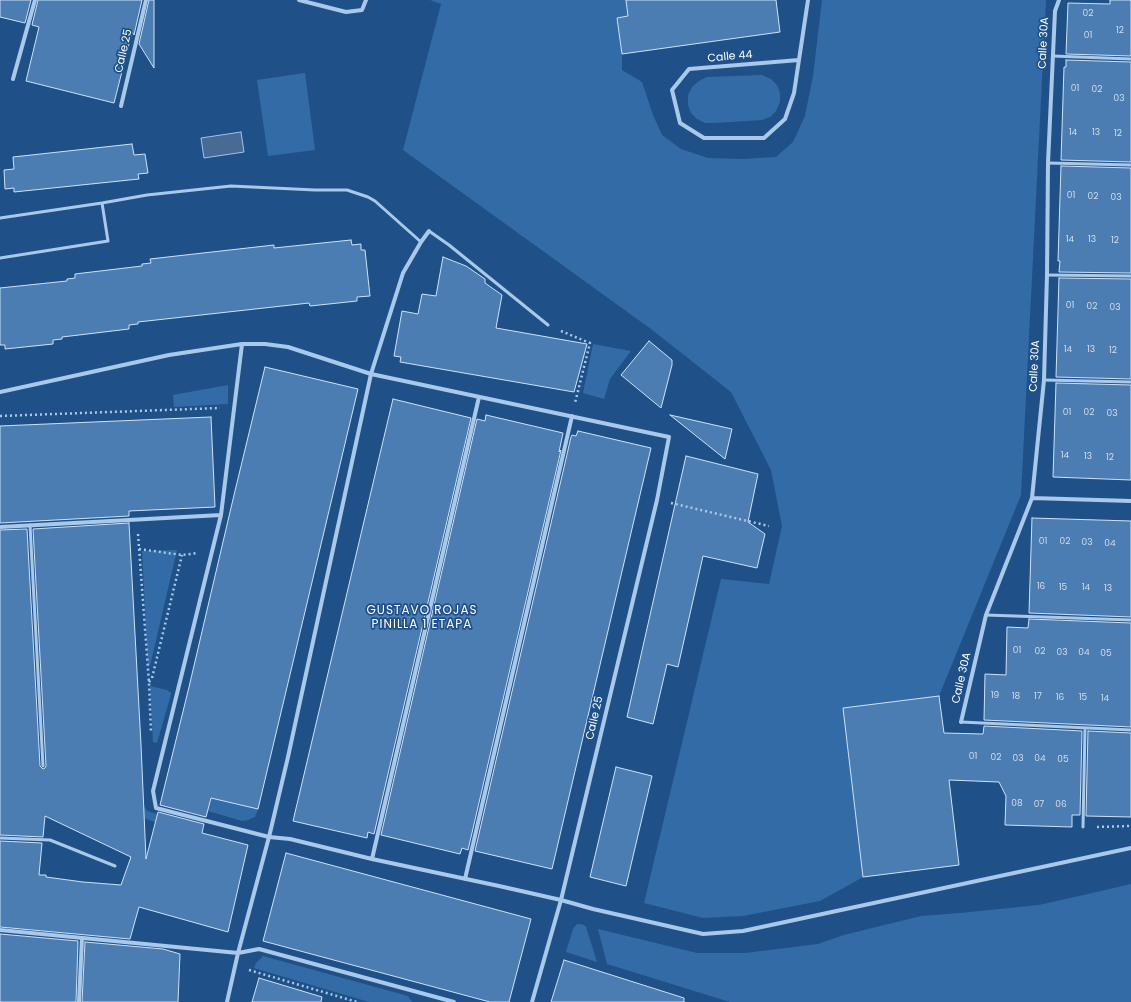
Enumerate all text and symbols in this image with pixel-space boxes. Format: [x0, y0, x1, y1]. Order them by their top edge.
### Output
house number: 02 [1083, 9, 1093, 19]
street label: Calle 30A [1036, 17, 1052, 69]
house number: 12 [1116, 26, 1124, 36]
street label: Calle 25 [113, 28, 135, 74]
house number: 01 [1084, 31, 1092, 41]
street label: Calle 44 [707, 48, 753, 66]
house number: 01 [1071, 84, 1079, 94]
house number: 02 [1092, 85, 1102, 95]
house number: 03 [1114, 94, 1124, 104]
house number: 14 [1069, 128, 1077, 138]
house number: 13 [1092, 128, 1100, 138]
house number: 12 [1114, 129, 1122, 139]
house number: 01 [1067, 191, 1075, 201]
house number: 02 [1088, 192, 1098, 202]
house number: 03 [1111, 193, 1121, 203]
house number: 14 [1066, 235, 1074, 245]
house number: 13 [1088, 235, 1096, 245]
house number: 12 [1111, 236, 1119, 246]
house number: 01 [1066, 301, 1074, 311]
house number: 02 [1087, 302, 1097, 312]
house number: 03 [1110, 303, 1120, 313]
street label: Calle 30A [1027, 340, 1043, 392]
house number: 14 [1064, 345, 1072, 355]
house number: 13 [1087, 345, 1095, 355]
house number: 12 [1109, 346, 1117, 356]
house number: 01 [1063, 408, 1071, 418]
house number: 02 [1084, 408, 1094, 418]
house number: 03 [1107, 409, 1117, 419]
house number: 14 [1061, 451, 1069, 461]
house number: 13 [1084, 452, 1092, 462]
house number: 12 [1106, 453, 1114, 463]
house number: 01 [1039, 537, 1047, 547]
house number: 02 [1060, 537, 1070, 547]
house number: 03 [1082, 538, 1092, 548]
house number: 04 [1104, 539, 1116, 549]
house number: 16 [1037, 582, 1045, 592]
house number: 15 [1059, 583, 1067, 593]
house number: 14 [1082, 583, 1090, 593]
house number: 13 [1104, 584, 1112, 594]
district label: GUSTAVO ROJAS PINILLA 1 ETAPA [366, 604, 478, 632]
house number: 01 [1013, 646, 1021, 656]
house number: 02 [1035, 647, 1045, 657]
house number: 03 [1057, 648, 1067, 658]
house number: 04 [1078, 648, 1090, 658]
house number: 05 [1100, 649, 1112, 659]
street label: Calle 30A [950, 651, 974, 705]
house number: 19 [991, 691, 999, 701]
house number: 18 [1012, 692, 1020, 702]
house number: 17 [1034, 692, 1042, 702]
house number: 16 [1056, 693, 1064, 703]
house number: 15 [1079, 693, 1087, 703]
house number: 14 [1101, 694, 1109, 704]
street label: Calle 25 [584, 695, 606, 741]
house number: 01 [969, 752, 977, 762]
house number: 02 [991, 753, 1001, 763]
house number: 03 [1013, 754, 1023, 764]
house number: 04 [1034, 754, 1046, 764]
house number: 05 [1057, 755, 1069, 765]
house number: 08 [1011, 799, 1023, 809]
house number: 07 [1034, 800, 1044, 810]
house number: 06 [1055, 800, 1067, 810]

